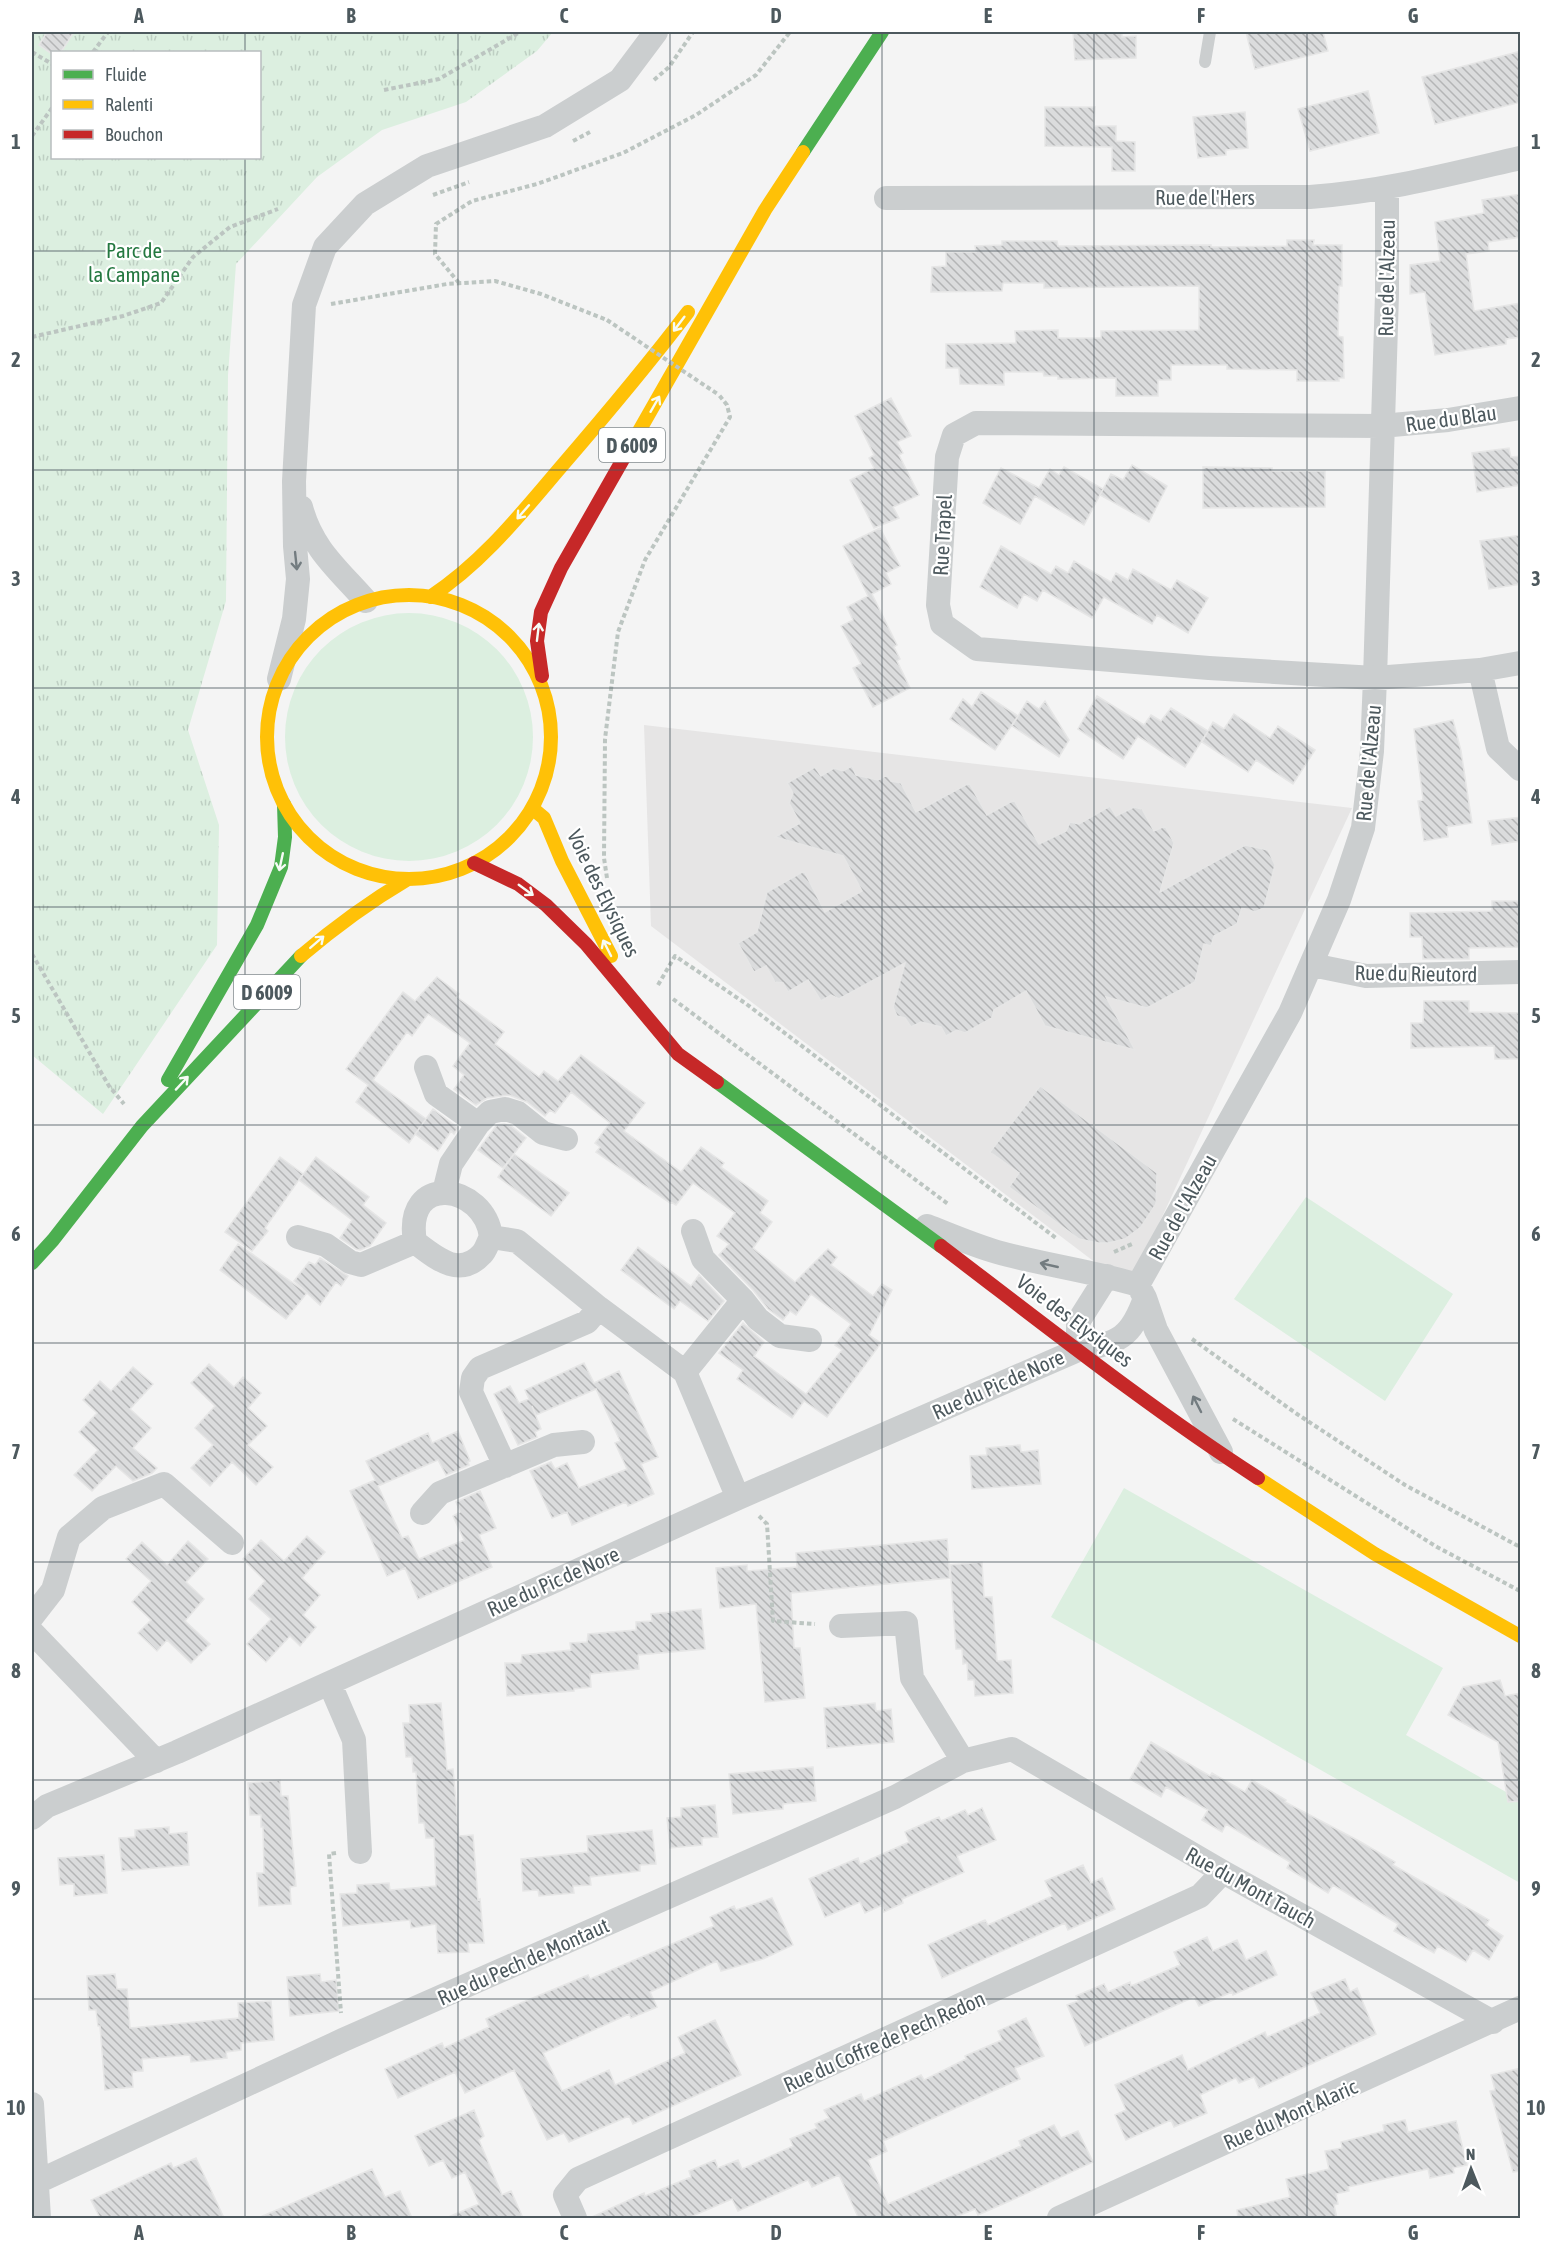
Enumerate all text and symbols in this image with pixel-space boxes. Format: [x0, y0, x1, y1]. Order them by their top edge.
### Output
text: A [133, 4, 144, 27]
text: B [346, 4, 356, 27]
text: C [560, 4, 569, 27]
text: D [770, 4, 782, 27]
text: E [984, 4, 993, 27]
text: F [1197, 4, 1205, 27]
text: G [1408, 4, 1419, 27]
legend [51, 51, 261, 159]
text: Fluide [105, 64, 147, 85]
text: Ralenti [105, 94, 153, 115]
text: Bouchon [105, 124, 163, 145]
text: 1 [11, 130, 21, 153]
text: 1 [1531, 130, 1541, 153]
street label: Rue de l'Hers [1155, 185, 1255, 209]
street label: Rue de l'Alzeau [1373, 219, 1399, 337]
park label: Parc de la Campane [88, 238, 180, 286]
one-way arrow [672, 315, 685, 331]
text: 2 [11, 348, 21, 371]
text: 2 [1531, 348, 1541, 371]
one-way arrow [649, 396, 661, 413]
street label: Rue du Blau [1404, 400, 1498, 436]
road number: D 6009 [599, 428, 665, 462]
street label: Rue Trapel [928, 493, 956, 576]
one-way arrow [516, 504, 530, 519]
one-way arrow [291, 550, 302, 570]
text: 3 [11, 567, 21, 590]
text: 3 [1531, 567, 1541, 590]
one-way arrow [533, 623, 544, 643]
street label: Rue de l'Alzeau [1351, 704, 1385, 822]
text: 4 [10, 785, 21, 808]
text: 4 [1530, 785, 1541, 808]
street label: Voie des Elysiques [563, 825, 645, 961]
one-way arrow [274, 852, 286, 871]
one-way arrow [517, 884, 533, 896]
one-way arrow [309, 936, 325, 949]
one-way arrow [601, 940, 612, 958]
street label: Rue du Rieutord [1354, 960, 1478, 986]
road number: D 6009 [234, 975, 300, 1009]
text: 5 [11, 1004, 21, 1027]
text: 5 [1531, 1004, 1541, 1027]
one-way arrow [175, 1076, 189, 1091]
street label: Rue de l'Alzeau [1143, 1150, 1221, 1264]
text: 6 [11, 1222, 21, 1245]
text: 6 [1531, 1222, 1541, 1245]
one-way arrow [1040, 1259, 1059, 1270]
street label: Voie des Elysiques [1012, 1269, 1138, 1371]
street label: Rue du Pic de Nore [928, 1344, 1068, 1424]
one-way arrow [1191, 1396, 1202, 1414]
text: 7 [11, 1440, 21, 1463]
text: 7 [1531, 1440, 1541, 1463]
street label: Rue du Pic de Nore [483, 1541, 623, 1621]
text: 8 [11, 1659, 21, 1682]
text: 8 [1531, 1659, 1541, 1682]
street label: Rue du Mont Tauch [1182, 1841, 1320, 1933]
text: 9 [11, 1877, 21, 1900]
text: 9 [1531, 1877, 1541, 1900]
street label: Rue du Pech de Montaut [434, 1912, 612, 2010]
street label: Rue du Coffre de Pech Redon [780, 1986, 988, 2096]
street label: Rue du Mont Alaric [1220, 2074, 1361, 2154]
text: 10 [7, 2096, 25, 2119]
text: 10 [1527, 2096, 1545, 2119]
north arrow [1441, 2139, 1501, 2199]
text: N [1466, 2145, 1476, 2163]
text: A [133, 2221, 144, 2244]
text: B [346, 2221, 356, 2244]
text: C [560, 2221, 569, 2244]
text: D [770, 2221, 782, 2244]
text: E [984, 2221, 993, 2244]
text: F [1197, 2221, 1205, 2244]
text: G [1408, 2221, 1419, 2244]

